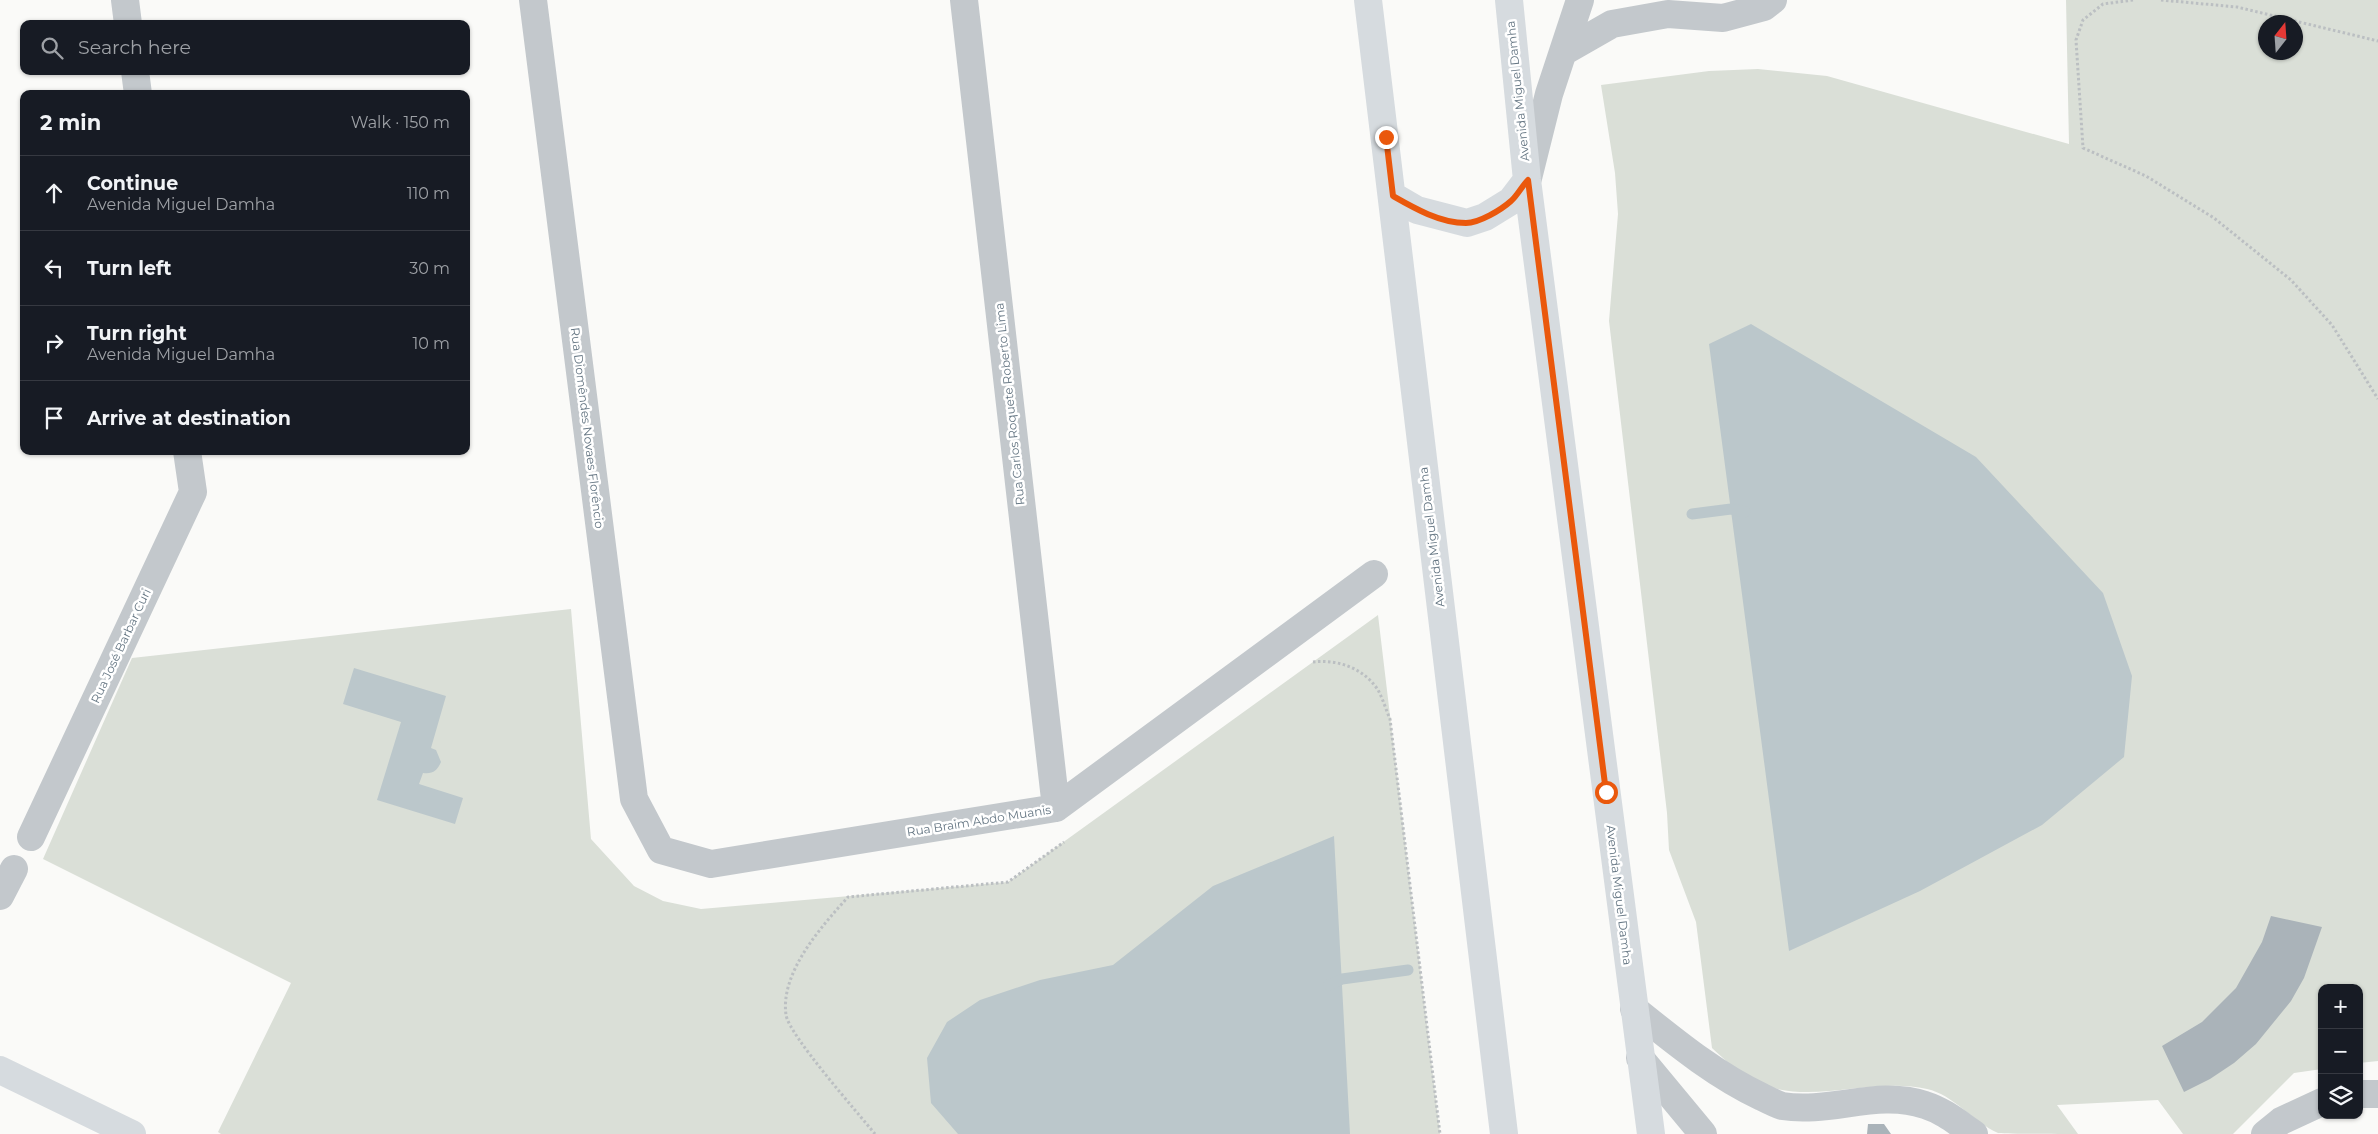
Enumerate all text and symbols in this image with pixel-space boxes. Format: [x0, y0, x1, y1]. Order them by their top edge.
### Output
north arrow [2258, 15, 2303, 60]
search box [20, 20, 470, 75]
street label: Avenida Miguel Damha [1503, 20, 1532, 162]
icon: search [38, 34, 66, 62]
text: Search here [78, 36, 191, 59]
text: 2 min [40, 110, 101, 135]
text: Walk · 150 m [351, 113, 450, 132]
route end [1375, 126, 1398, 149]
text: Continue [87, 172, 178, 195]
icon: ahead [40, 179, 68, 207]
text: 110 m [407, 184, 450, 203]
text: Avenida Miguel Damha [87, 195, 275, 214]
icon: left [40, 254, 68, 282]
text: Turn left [87, 257, 172, 280]
text: 30 m [409, 259, 450, 278]
street label: Rua Carlos Roquete Roberto Lima [991, 302, 1028, 506]
text: Turn right [87, 322, 187, 345]
street label: Rua Diomêndes Novaes Florêncio [568, 326, 607, 529]
icon: right [40, 329, 68, 357]
text: 10 m [412, 334, 450, 353]
text: Avenida Miguel Damha [87, 345, 275, 364]
icon: arrive [40, 404, 68, 432]
text: Arrive at destination [87, 407, 291, 430]
street label: Avenida Miguel Damha [1415, 466, 1448, 608]
street label: Rua José Barbar Curi [87, 586, 154, 706]
route start [1595, 781, 1618, 804]
street label: Rua Braim Abdo Muanis [906, 802, 1052, 839]
street label: Avenida Miguel Damha [1603, 824, 1636, 966]
map controls [2318, 984, 2363, 1119]
button: + [2318, 984, 2363, 1029]
button: − [2318, 1029, 2363, 1074]
button: layers [2318, 1074, 2363, 1119]

